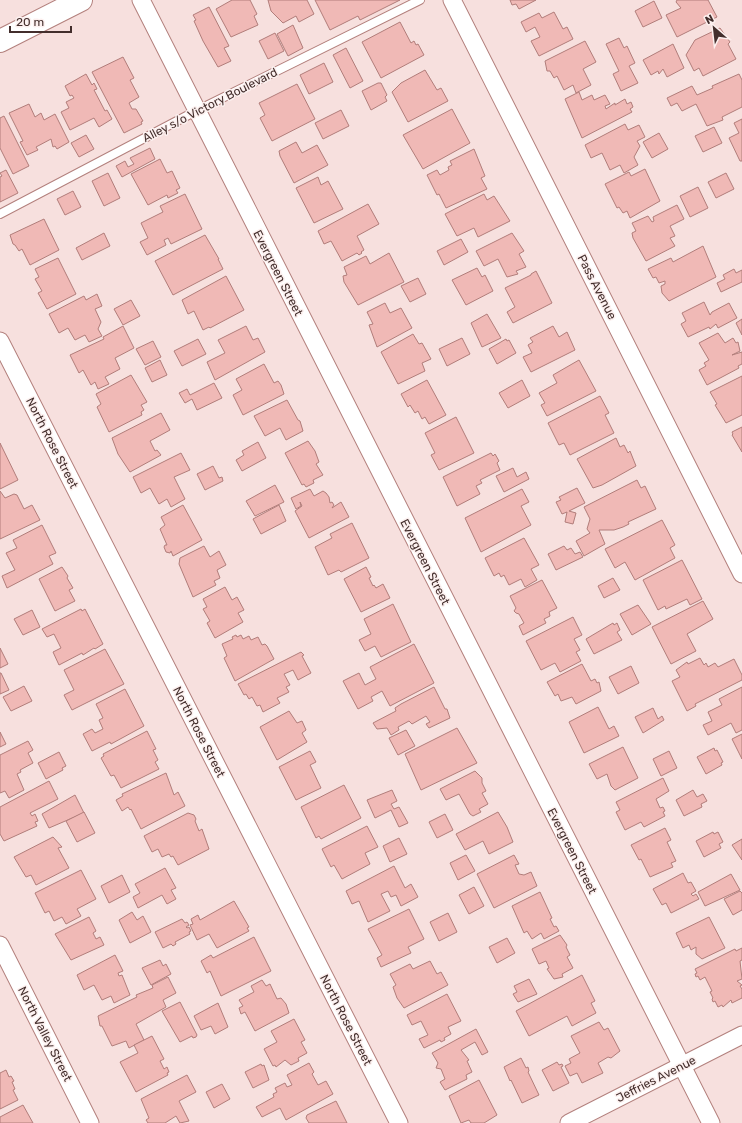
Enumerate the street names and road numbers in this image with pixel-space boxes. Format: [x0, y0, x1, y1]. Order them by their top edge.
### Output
street label: Alley s/o Victory Boulevard [140, 65, 280, 145]
street label: Evergreen Street [250, 228, 306, 319]
street label: Pass Avenue [575, 252, 620, 322]
street label: North Rose Street [23, 395, 81, 491]
street label: Evergreen Street [397, 517, 453, 608]
street label: North Rose Street [170, 684, 228, 780]
street label: Evergreen Street [544, 806, 600, 897]
street label: North Rose Street [317, 972, 375, 1068]
street label: North Valley Street [15, 984, 75, 1084]
street label: Jeffries Avenue [614, 1053, 698, 1105]

